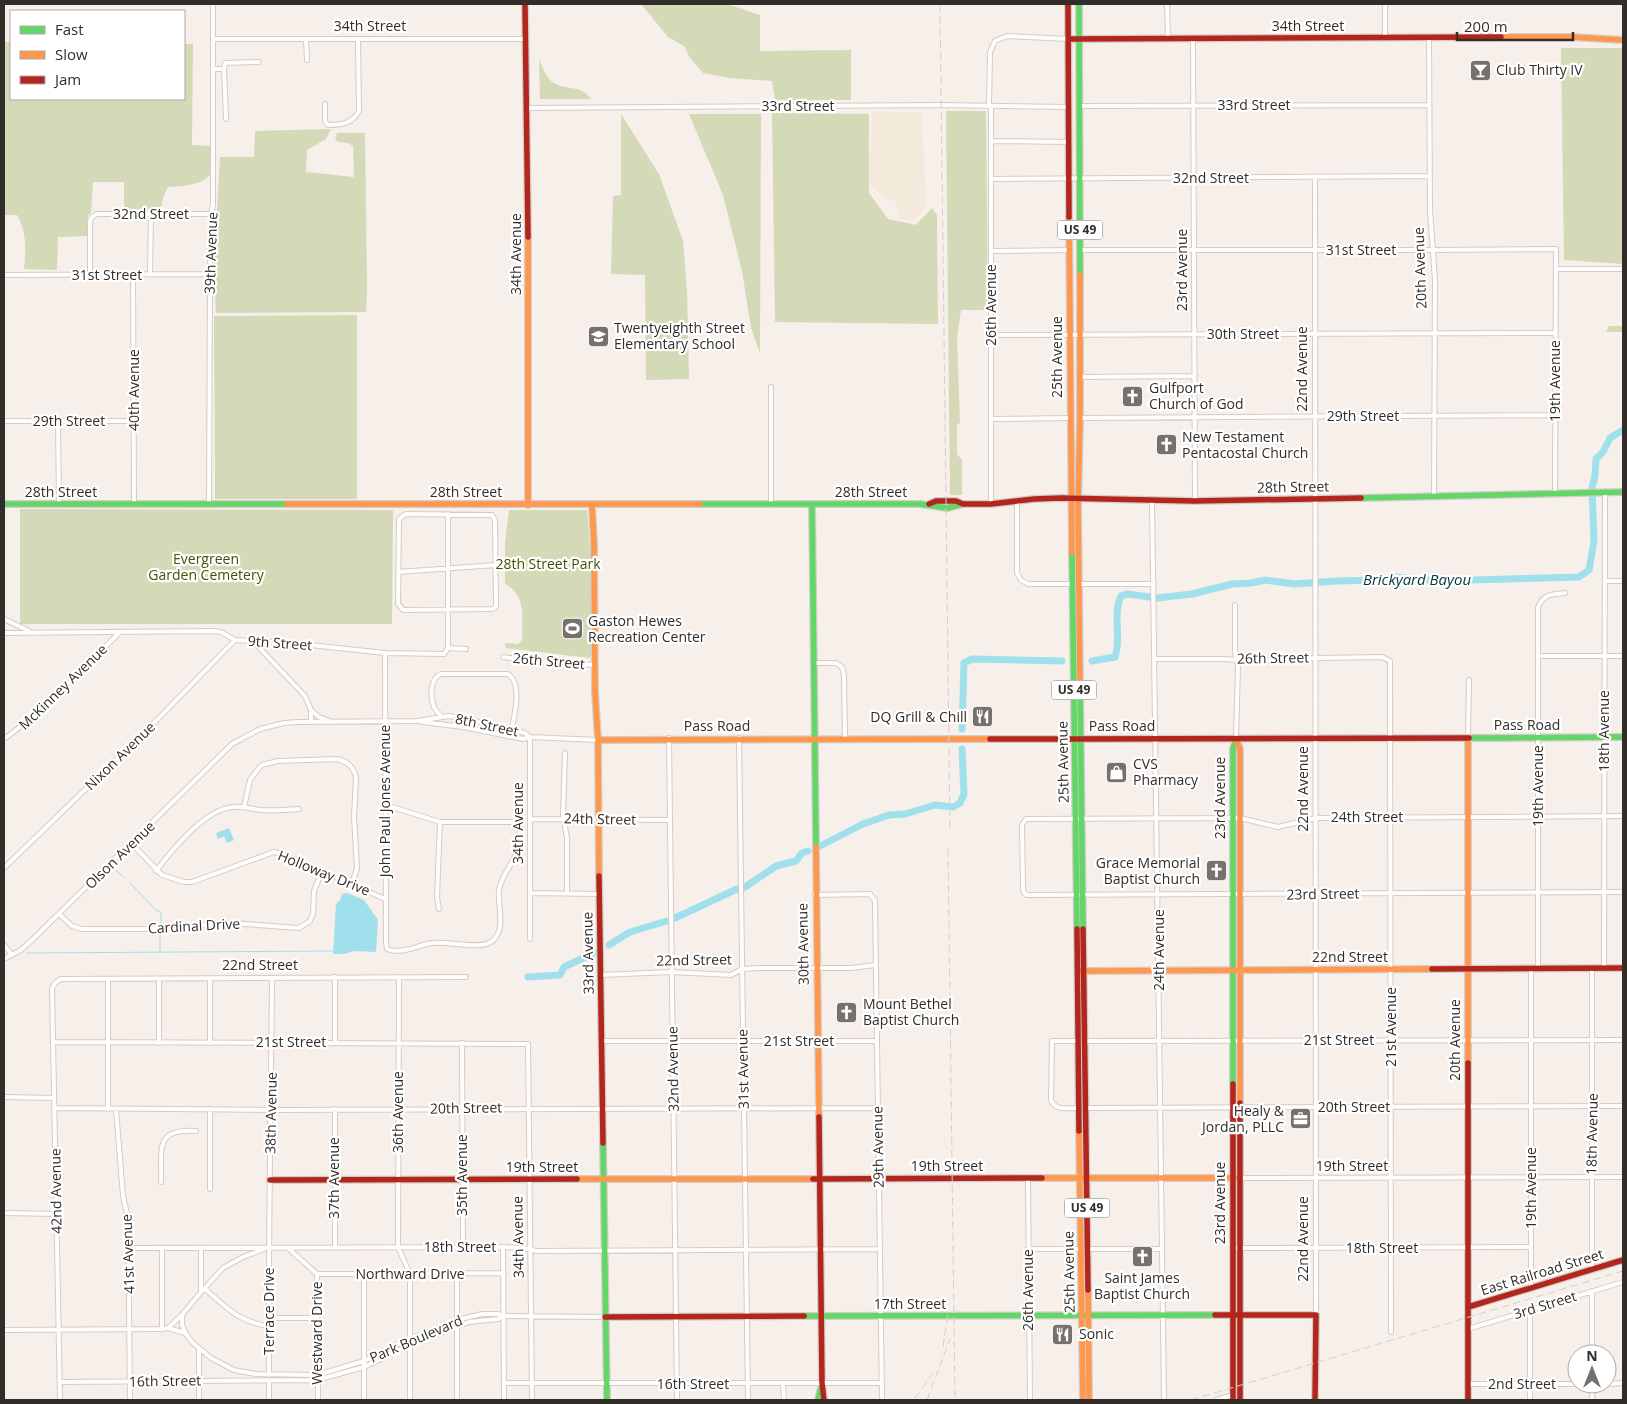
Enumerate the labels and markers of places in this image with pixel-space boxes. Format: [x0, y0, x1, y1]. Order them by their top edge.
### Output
bar icon: Club Thirty IV [1468, 58, 1492, 82]
place label: Club Thirty IV [1496, 60, 1583, 79]
place label: Twentyeighth Street Elementary School [614, 318, 745, 353]
school or university icon: Twentyeighth Street Elementary School [586, 324, 610, 348]
place label: Gulfport Church of God [1149, 378, 1244, 413]
church icon: Gulfport Church of God [1121, 384, 1145, 408]
place label: New Testament Pentacostal Church [1182, 427, 1308, 462]
church icon: New Testament Pentacostal Church [1154, 433, 1178, 457]
place label: Gaston Hewes Recreation Center [588, 611, 706, 646]
sports icon: Gaston Hewes Recreation Center [560, 617, 584, 641]
restaurant icon: DQ Grill & Chill [971, 705, 995, 729]
place label: DQ Grill & Chill [870, 707, 967, 726]
place label: CVS Pharmacy [1133, 754, 1199, 789]
shop icon: CVS Pharmacy [1105, 760, 1129, 784]
place label: Grace Memorial Baptist Church [1096, 853, 1200, 888]
church icon: Grace Memorial Baptist Church [1204, 859, 1228, 883]
place label: Mount Bethel Baptist Church [863, 994, 959, 1029]
church icon: Mount Bethel Baptist Church [835, 1000, 859, 1024]
place label: Healy & Jordan, PLLC [1200, 1101, 1285, 1136]
office icon: Healy & Jordan, PLLC [1288, 1107, 1312, 1131]
church icon: Saint James Baptist Church [1130, 1244, 1154, 1268]
place label: Saint James Baptist Church [1094, 1268, 1190, 1303]
restaurant icon: Sonic [1051, 1322, 1075, 1346]
place label: Sonic [1079, 1324, 1114, 1343]

